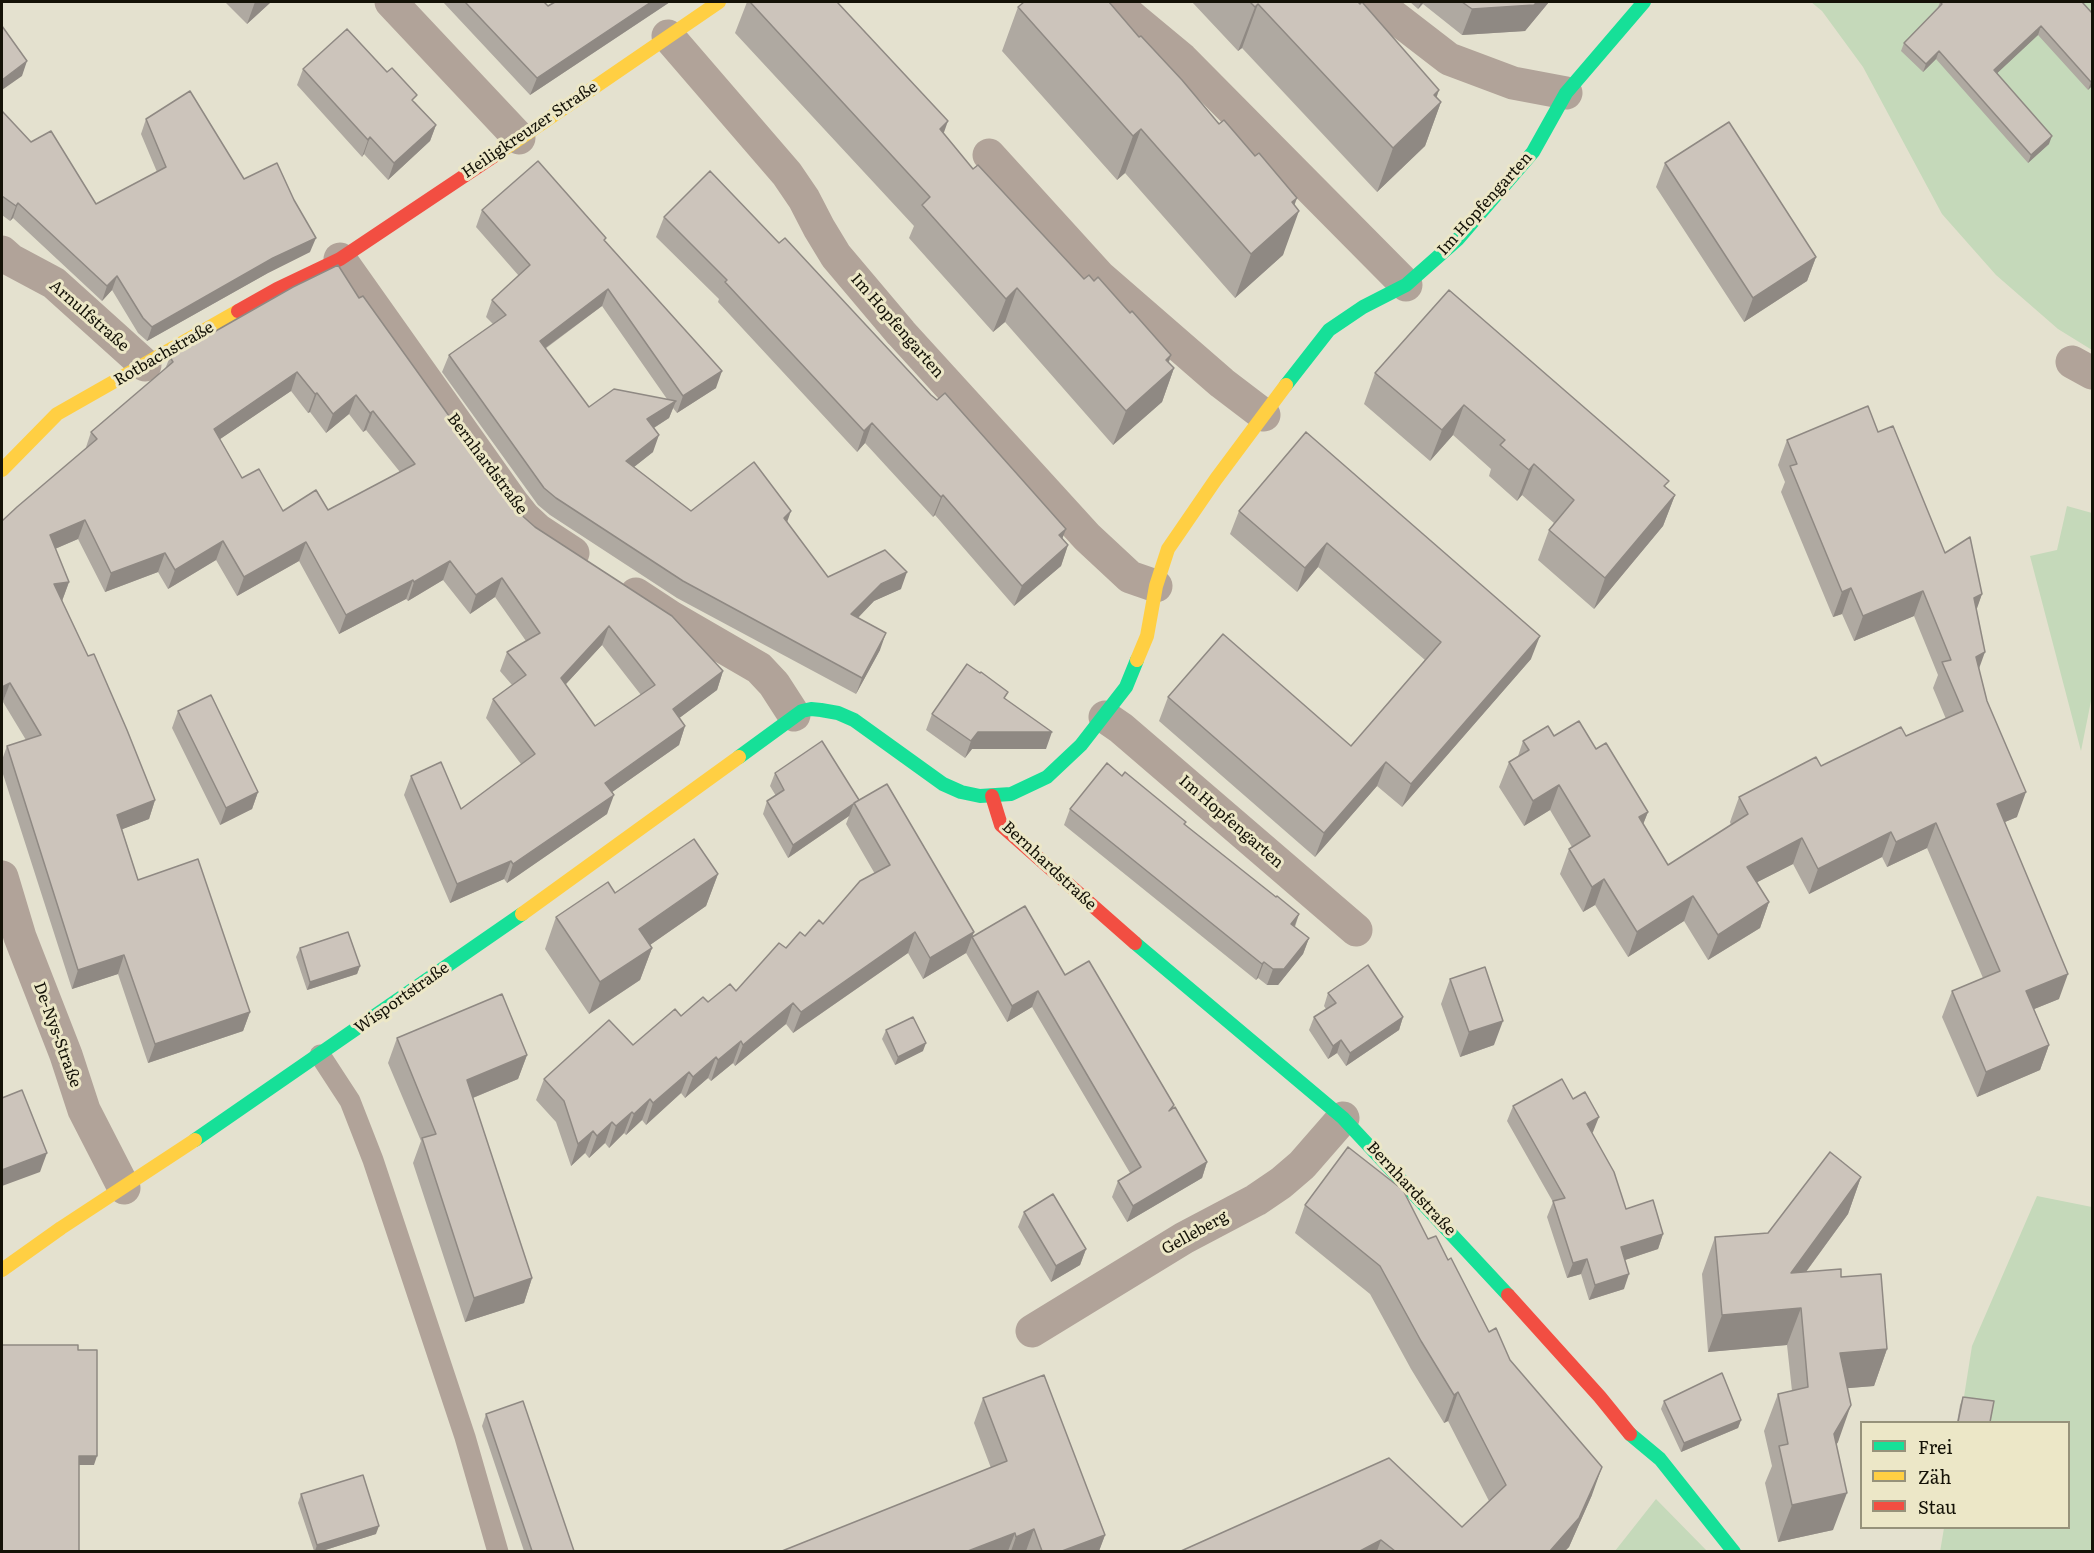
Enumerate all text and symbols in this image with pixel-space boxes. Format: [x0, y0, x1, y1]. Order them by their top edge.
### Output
street label: Heiligkreuzer Straße [459, 77, 601, 183]
street label: Im Hopfengarten [1434, 148, 1536, 260]
street label: Im Hopfengarten [846, 270, 948, 382]
street label: Arnulfstraße [45, 276, 133, 356]
street label: Rotbachstraße [111, 318, 217, 390]
street label: Bernhardstraße [443, 410, 531, 518]
street label: Im Hopfengarten [1175, 771, 1287, 873]
street label: Bernhardstraße [998, 817, 1100, 915]
street label: Wisportstraße [351, 958, 453, 1038]
street label: De-Nys-Straße [29, 980, 85, 1090]
street label: Bernhardstraße [1362, 1138, 1460, 1240]
street label: Gelleberg [1159, 1207, 1231, 1259]
legend [1860, 1421, 2070, 1529]
text: Frei [1918, 1433, 1952, 1460]
text: Zäh [1918, 1463, 1951, 1490]
text: Stau [1918, 1493, 1956, 1520]

